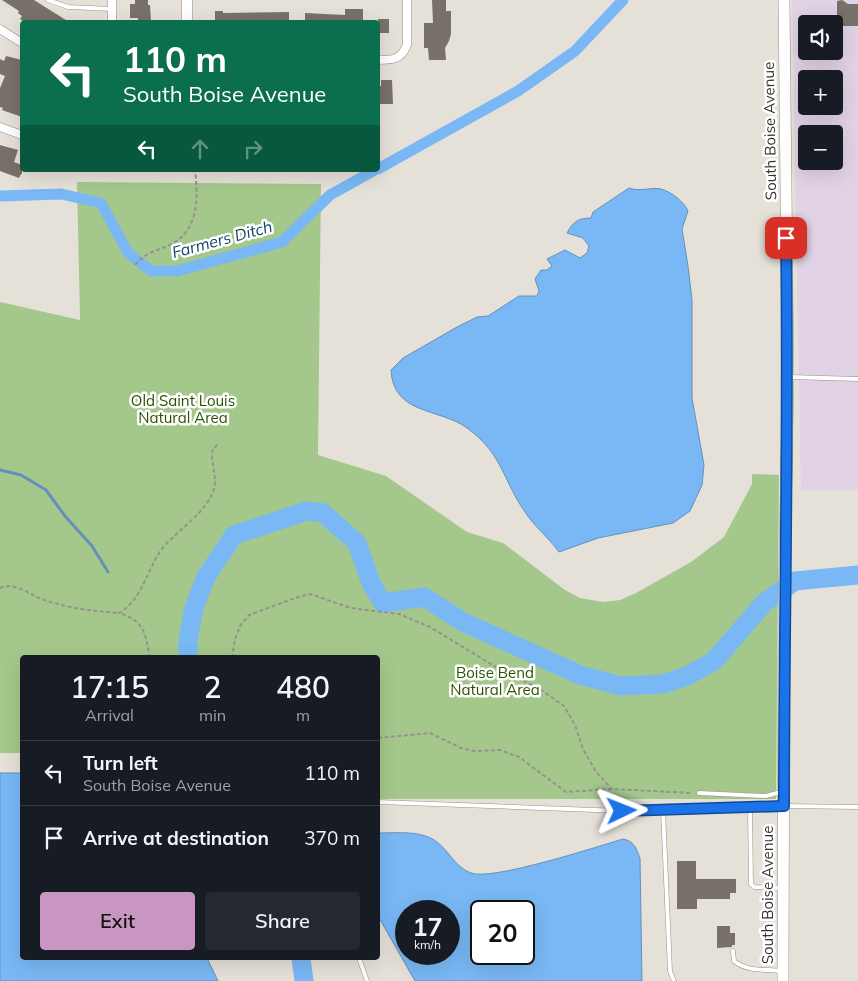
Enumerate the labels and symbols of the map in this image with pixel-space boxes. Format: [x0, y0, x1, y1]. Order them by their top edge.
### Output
street label: South Boise Avenue [759, 62, 780, 200]
water label: Farmers Ditch [170, 216, 274, 262]
pin [765, 217, 807, 259]
park label: Old Saint Louis Natural Area [131, 391, 235, 427]
park label: Boise Bend Natural Area [450, 663, 540, 699]
position arrow [595, 784, 647, 836]
street label: South Boise Avenue [758, 826, 777, 964]
speed limit sign: 20 [470, 900, 535, 965]

